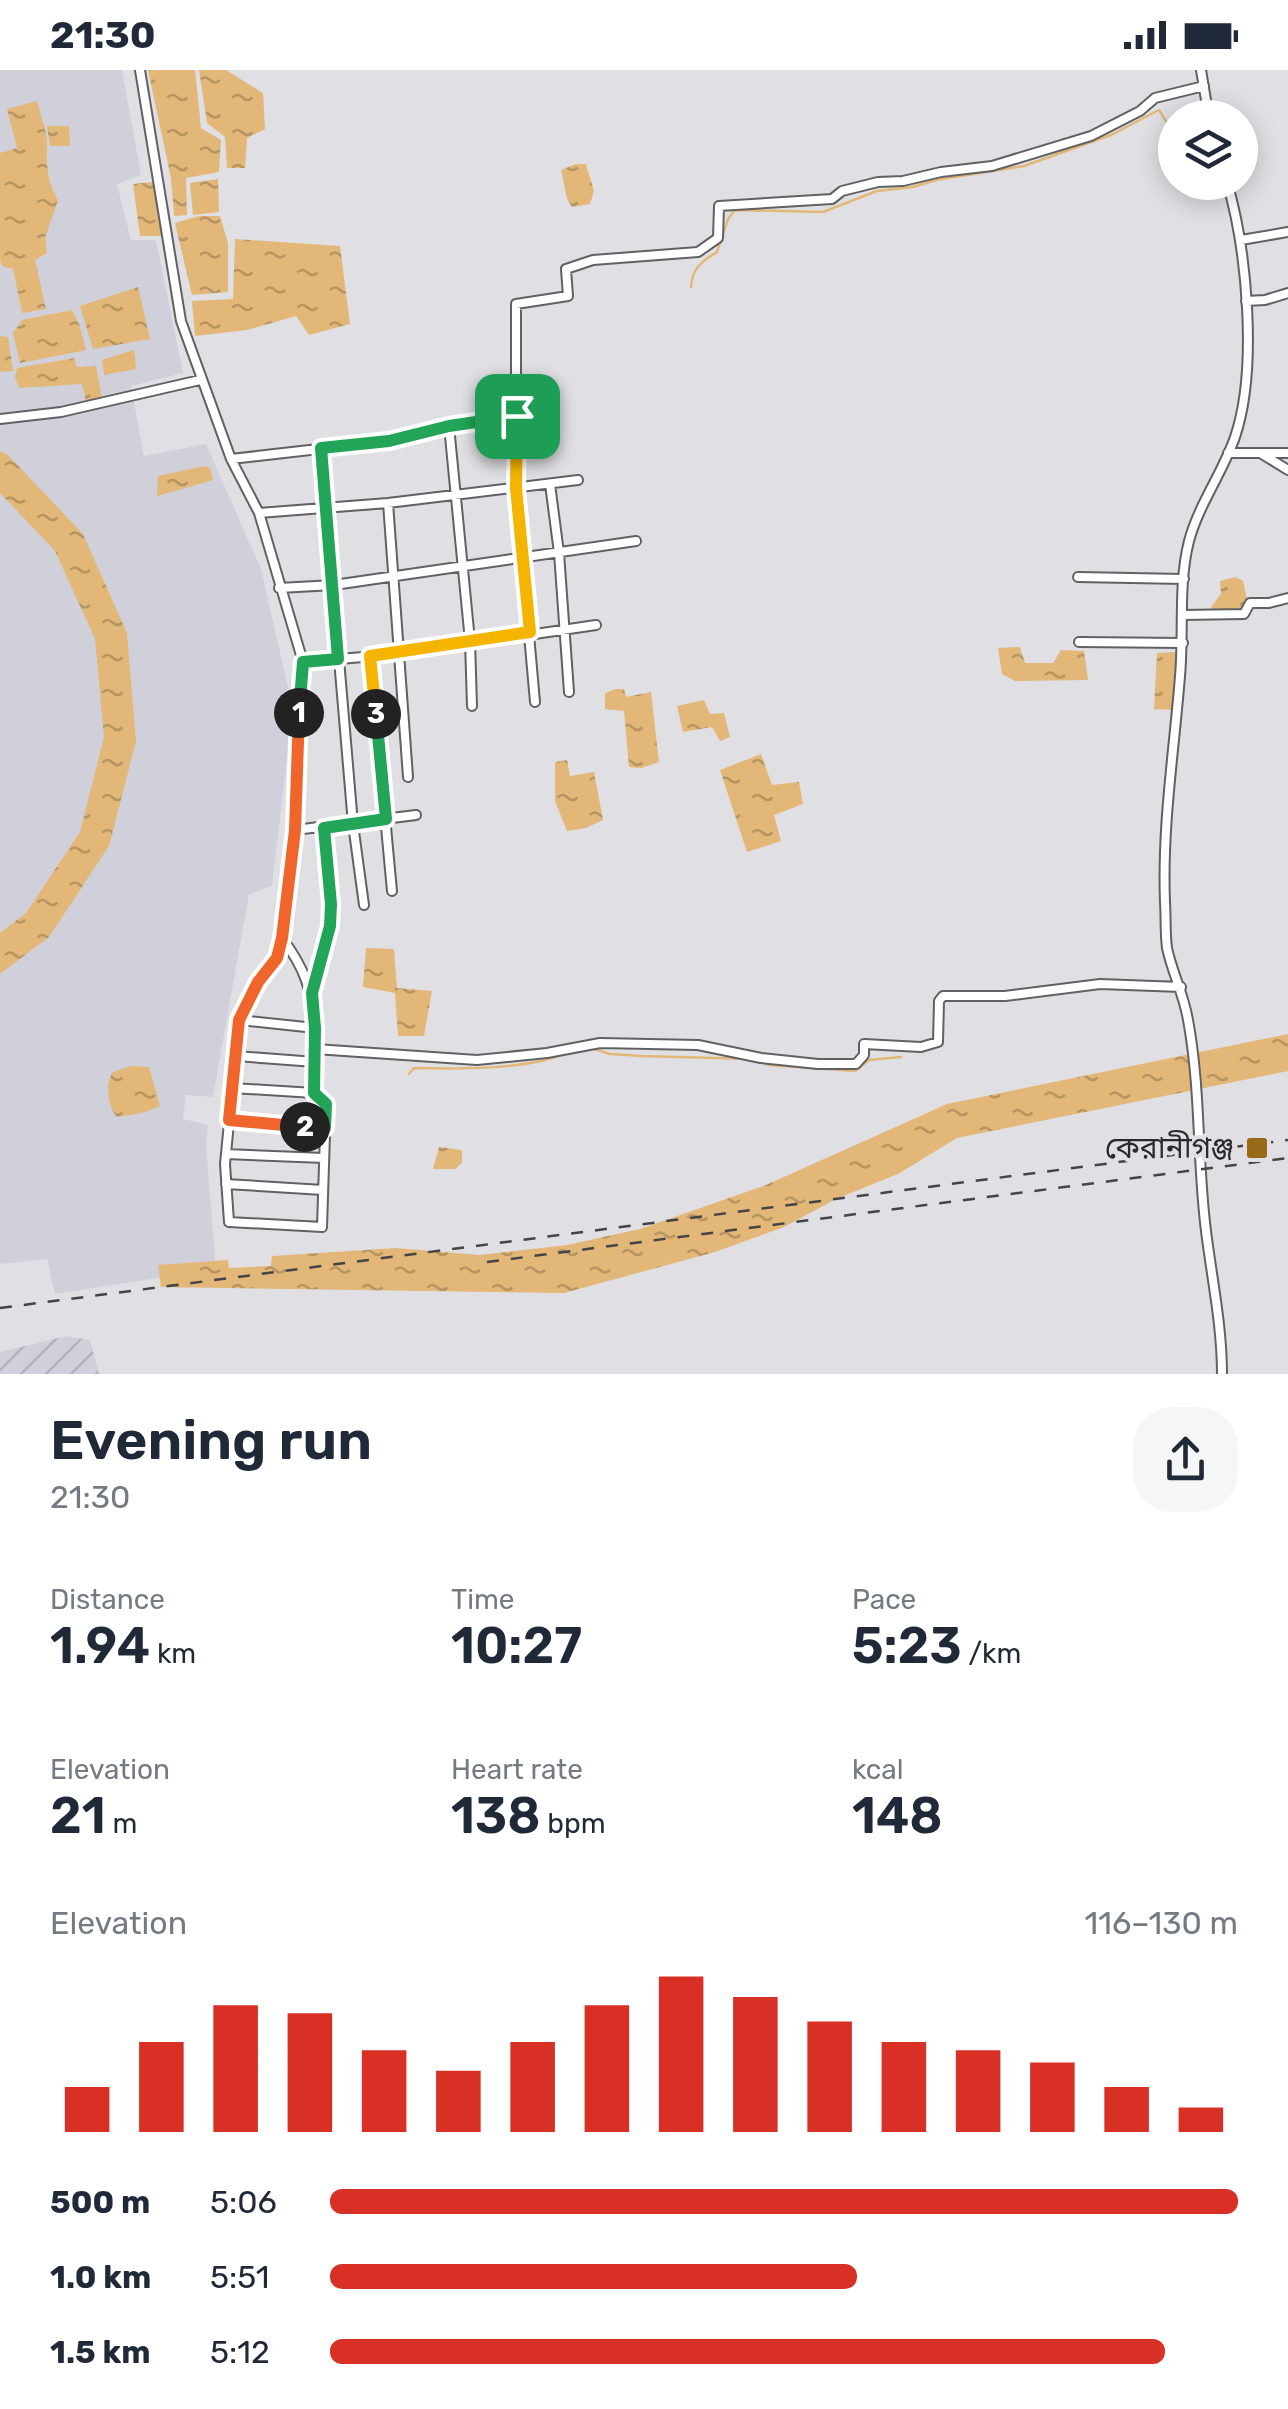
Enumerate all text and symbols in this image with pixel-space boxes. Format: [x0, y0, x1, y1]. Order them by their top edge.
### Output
text: 21:30 [50, 12, 156, 58]
map controls [1158, 100, 1258, 200]
button: layers [1158, 100, 1258, 200]
pin [475, 374, 560, 459]
icon: arrive [490, 389, 545, 444]
pin: 1 [274, 688, 324, 738]
pin: 3 [351, 689, 401, 739]
text: 1 [292, 696, 306, 729]
text: 3 [367, 697, 385, 730]
pin: 2 [280, 1102, 330, 1152]
text: 2 [296, 1110, 314, 1143]
place label: কেরানীগঞ্জ [1105, 1130, 1234, 1166]
marker: কেরানীগঞ্জ [1244, 1135, 1270, 1161]
button: share [1133, 1407, 1238, 1512]
text: Evening run [50, 1408, 372, 1473]
text: 21:30 [50, 1478, 130, 1516]
text: Distance [50, 1583, 165, 1616]
text: Time [451, 1583, 514, 1616]
text: Pace [852, 1583, 916, 1616]
text: 1.94 [50, 1616, 150, 1676]
text: 10:27 [451, 1616, 582, 1676]
text: 5:23 [852, 1616, 962, 1676]
text: km [150, 1637, 196, 1670]
text: /km [962, 1637, 1021, 1670]
text: Elevation [50, 1753, 170, 1786]
text: Heart rate [451, 1753, 583, 1786]
text: kcal [852, 1753, 903, 1786]
text: 21 [50, 1786, 106, 1846]
text: 138 [451, 1786, 540, 1846]
text: 148 [852, 1786, 943, 1846]
text: m [106, 1807, 137, 1840]
text: bpm [540, 1807, 606, 1840]
text: Elevation [50, 1904, 187, 1942]
text: 116–130 m [1085, 1904, 1238, 1942]
text: 500 m [50, 2183, 150, 2221]
text: 5:06 [210, 2183, 277, 2221]
text: 1.0 km [50, 2258, 151, 2296]
text: 5:51 [210, 2258, 269, 2296]
text: 1.5 km [50, 2333, 151, 2371]
text: 5:12 [210, 2333, 270, 2371]

